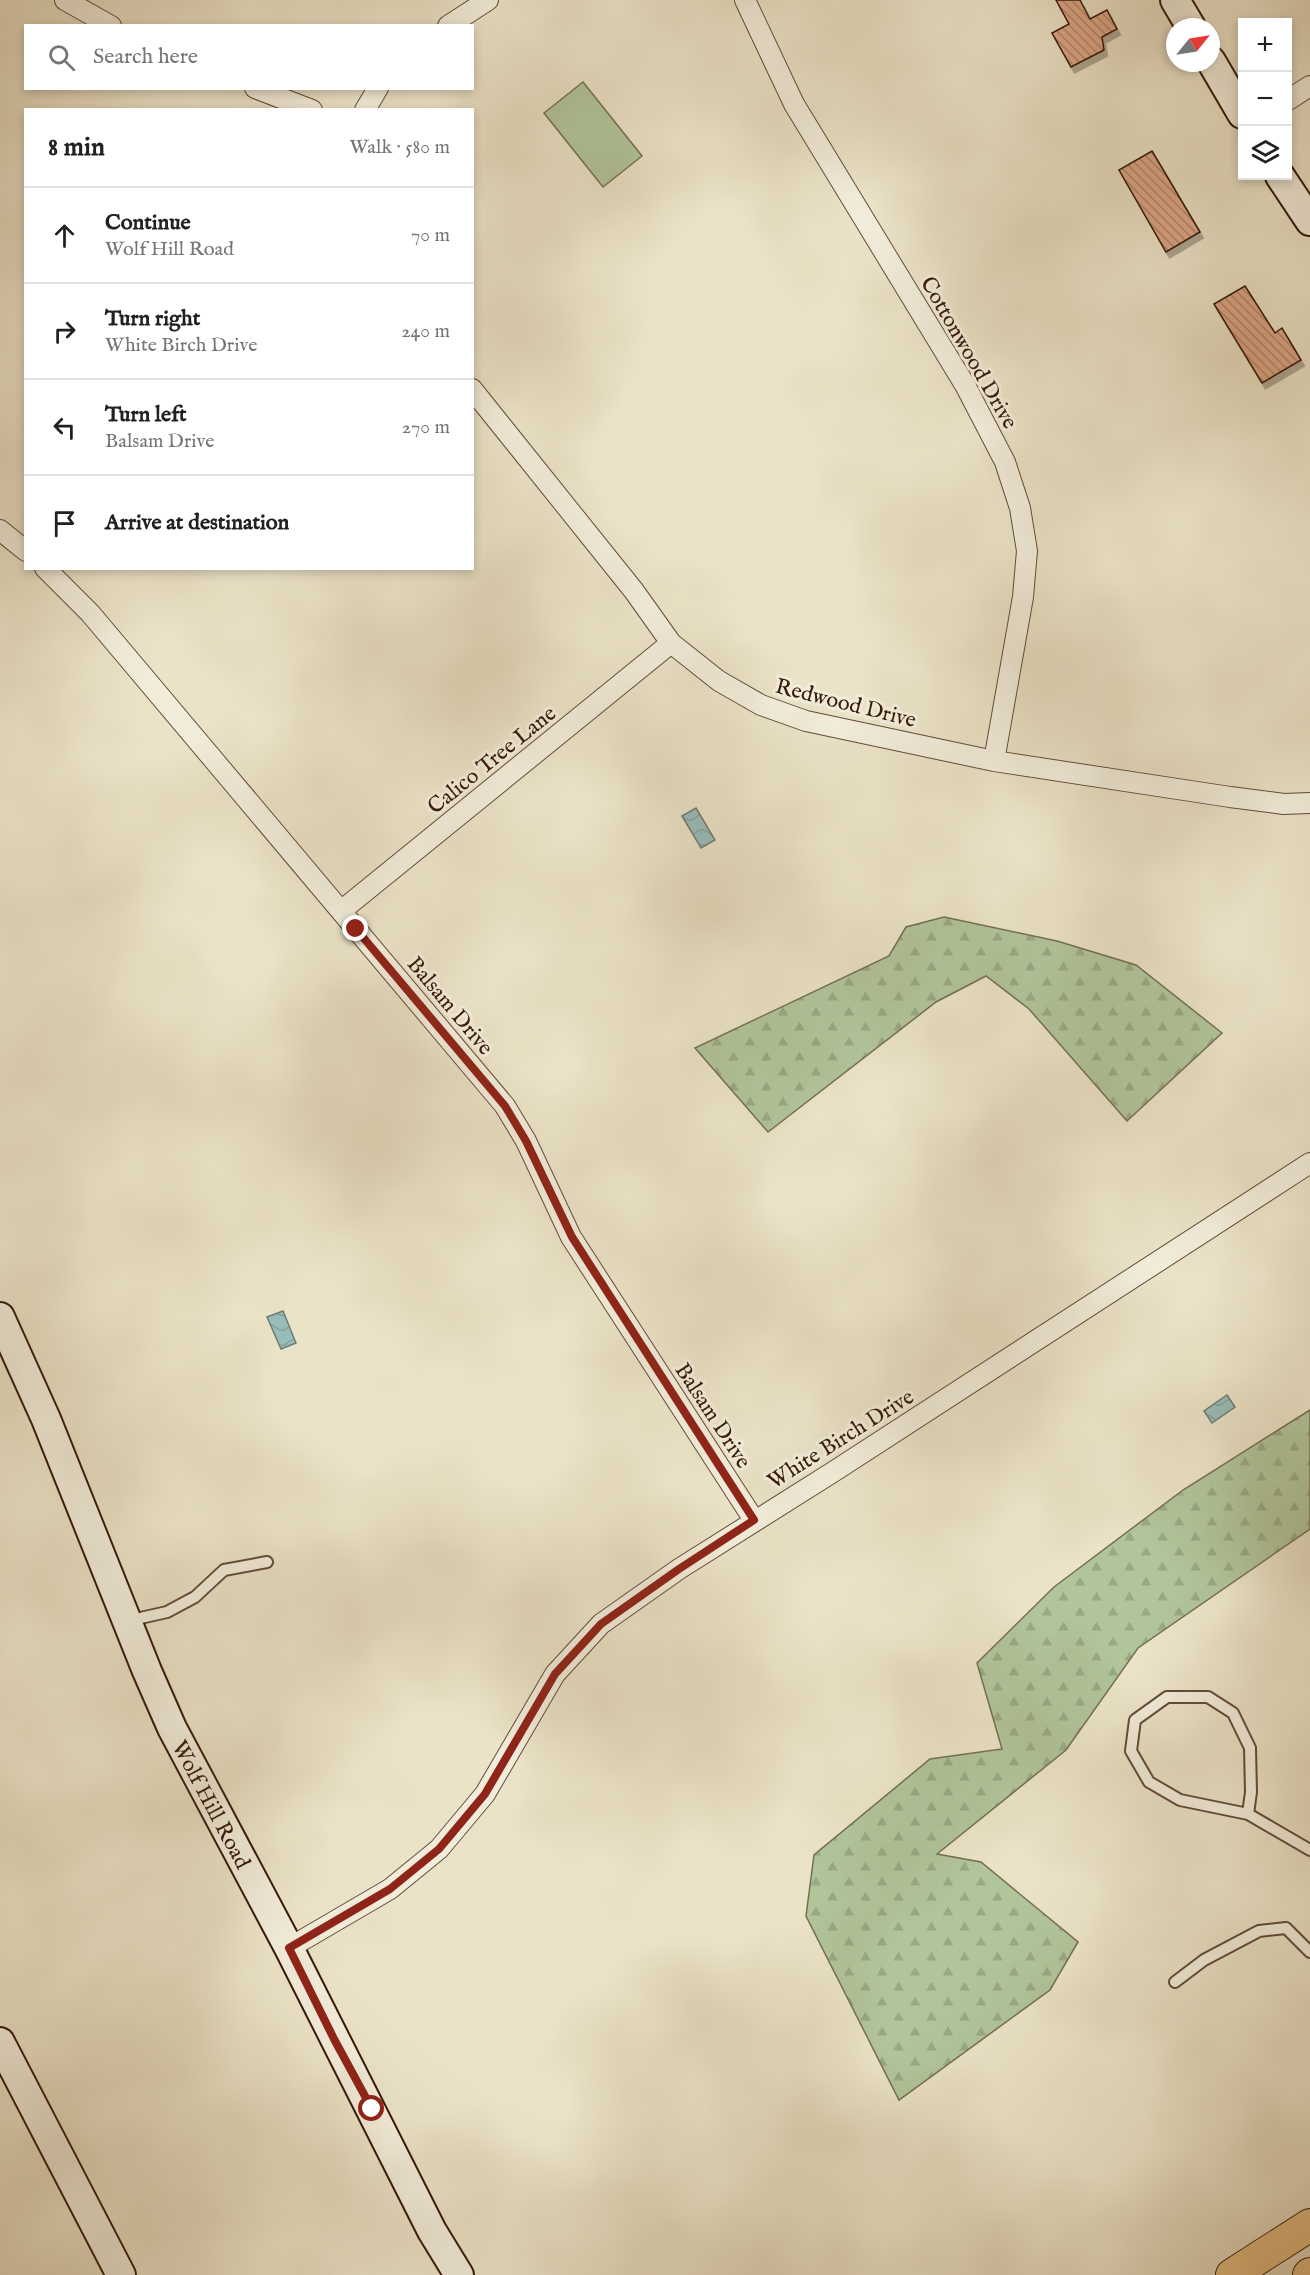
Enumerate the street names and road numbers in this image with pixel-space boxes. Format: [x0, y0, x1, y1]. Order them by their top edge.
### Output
street label: Cottonwood Drive [913, 272, 1023, 434]
street label: Redwood Drive [772, 673, 919, 735]
street label: Calico Tree Lane [422, 700, 562, 821]
street label: Balsam Drive [400, 951, 499, 1061]
street label: Balsam Drive [668, 1358, 757, 1474]
street label: White Birch Drive [763, 1383, 920, 1496]
street label: Wolf Hill Road [165, 1736, 256, 1874]

